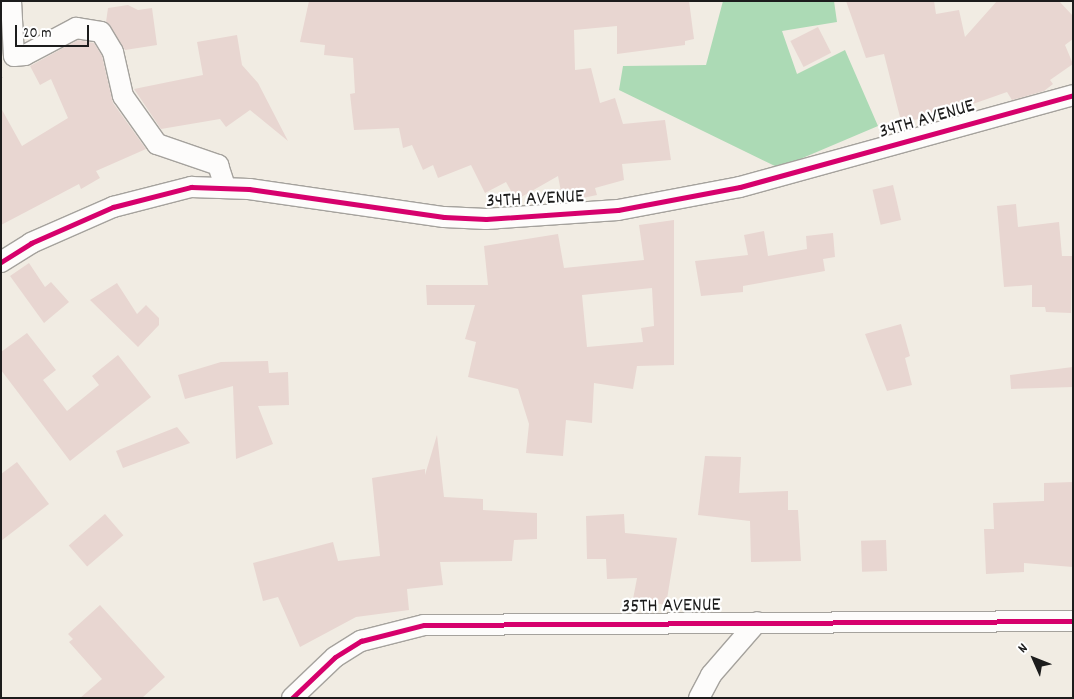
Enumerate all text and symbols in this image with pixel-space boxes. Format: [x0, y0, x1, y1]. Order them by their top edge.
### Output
scale bar [18, 15, 91, 47]
text: 20 m [23, 23, 51, 45]
street label: 34TH AVENUE [876, 95, 978, 145]
street label: 34TH AVENUE [485, 185, 585, 215]
street label: 35TH AVENUE [621, 594, 721, 620]
north arrow [1009, 634, 1059, 684]
text: N [1014, 639, 1033, 658]

